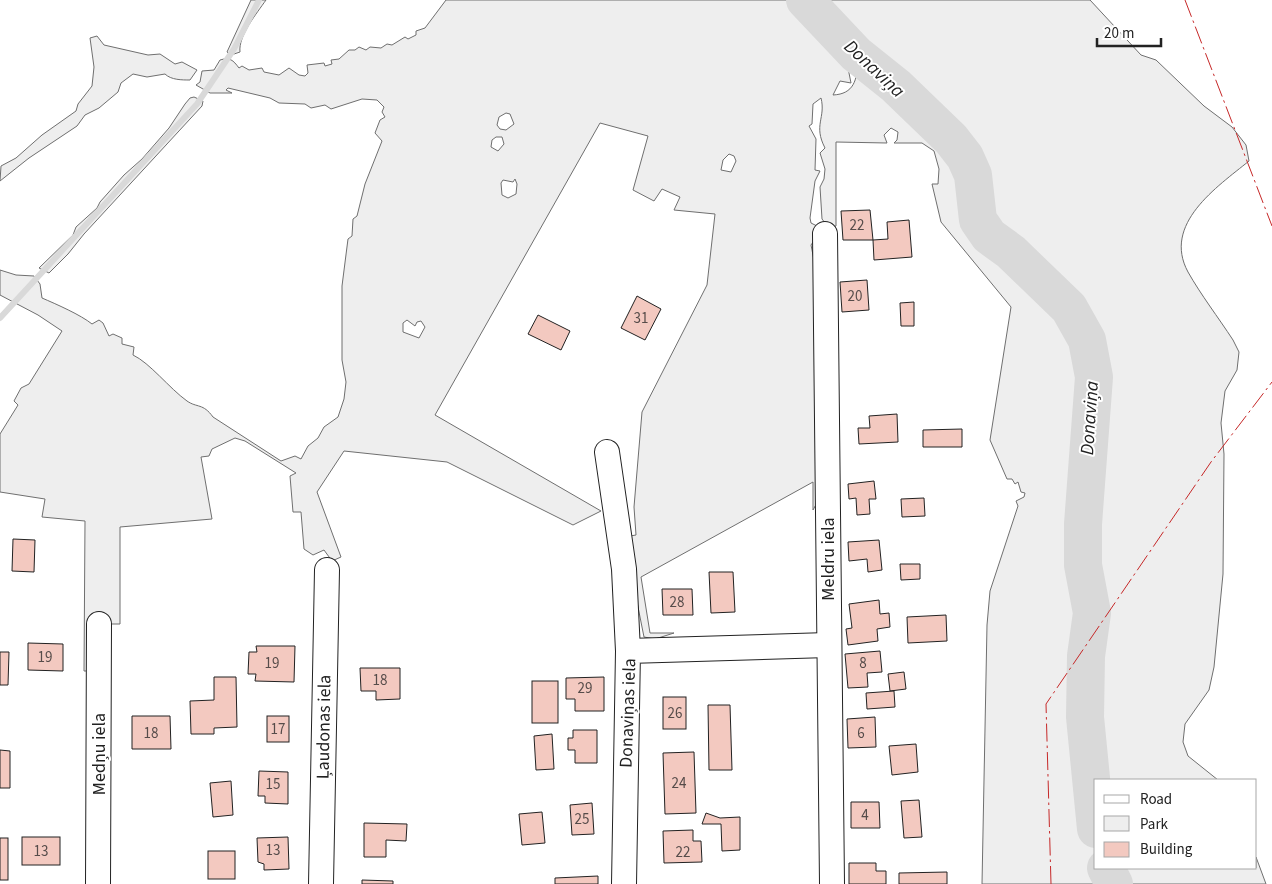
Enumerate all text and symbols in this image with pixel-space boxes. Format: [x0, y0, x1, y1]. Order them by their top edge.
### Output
scale bar [1097, 15, 1161, 47]
text: 20 m [1104, 23, 1134, 44]
water label: Donaviņa [838, 34, 910, 104]
house number: 22 [850, 215, 864, 236]
house number: 20 [848, 286, 862, 307]
house number: 31 [634, 308, 648, 329]
water label: Donaviņa [1074, 380, 1106, 456]
street label: Meldru iela [816, 517, 841, 601]
house number: 28 [670, 592, 684, 613]
house number: 19 [38, 647, 52, 668]
house number: 19 [265, 653, 279, 674]
house number: 8 [859, 653, 867, 674]
street label: Donaviņas iela [614, 658, 642, 768]
house number: 18 [373, 670, 387, 691]
street label: Ļaudonas iela [311, 675, 337, 779]
house number: 29 [578, 678, 592, 699]
house number: 26 [668, 703, 682, 724]
street label: Medņu iela [87, 713, 112, 795]
house number: 17 [271, 719, 285, 740]
house number: 18 [144, 723, 158, 744]
house number: 6 [857, 723, 865, 744]
house number: 24 [672, 773, 687, 794]
house number: 15 [266, 774, 280, 795]
legend [1094, 779, 1257, 869]
text: Road [1140, 789, 1172, 810]
house number: 4 [861, 805, 869, 826]
house number: 25 [575, 809, 589, 830]
text: Park [1140, 814, 1169, 835]
text: Building [1140, 839, 1193, 860]
house number: 13 [266, 840, 280, 861]
house number: 13 [34, 841, 48, 862]
house number: 22 [676, 842, 690, 863]

